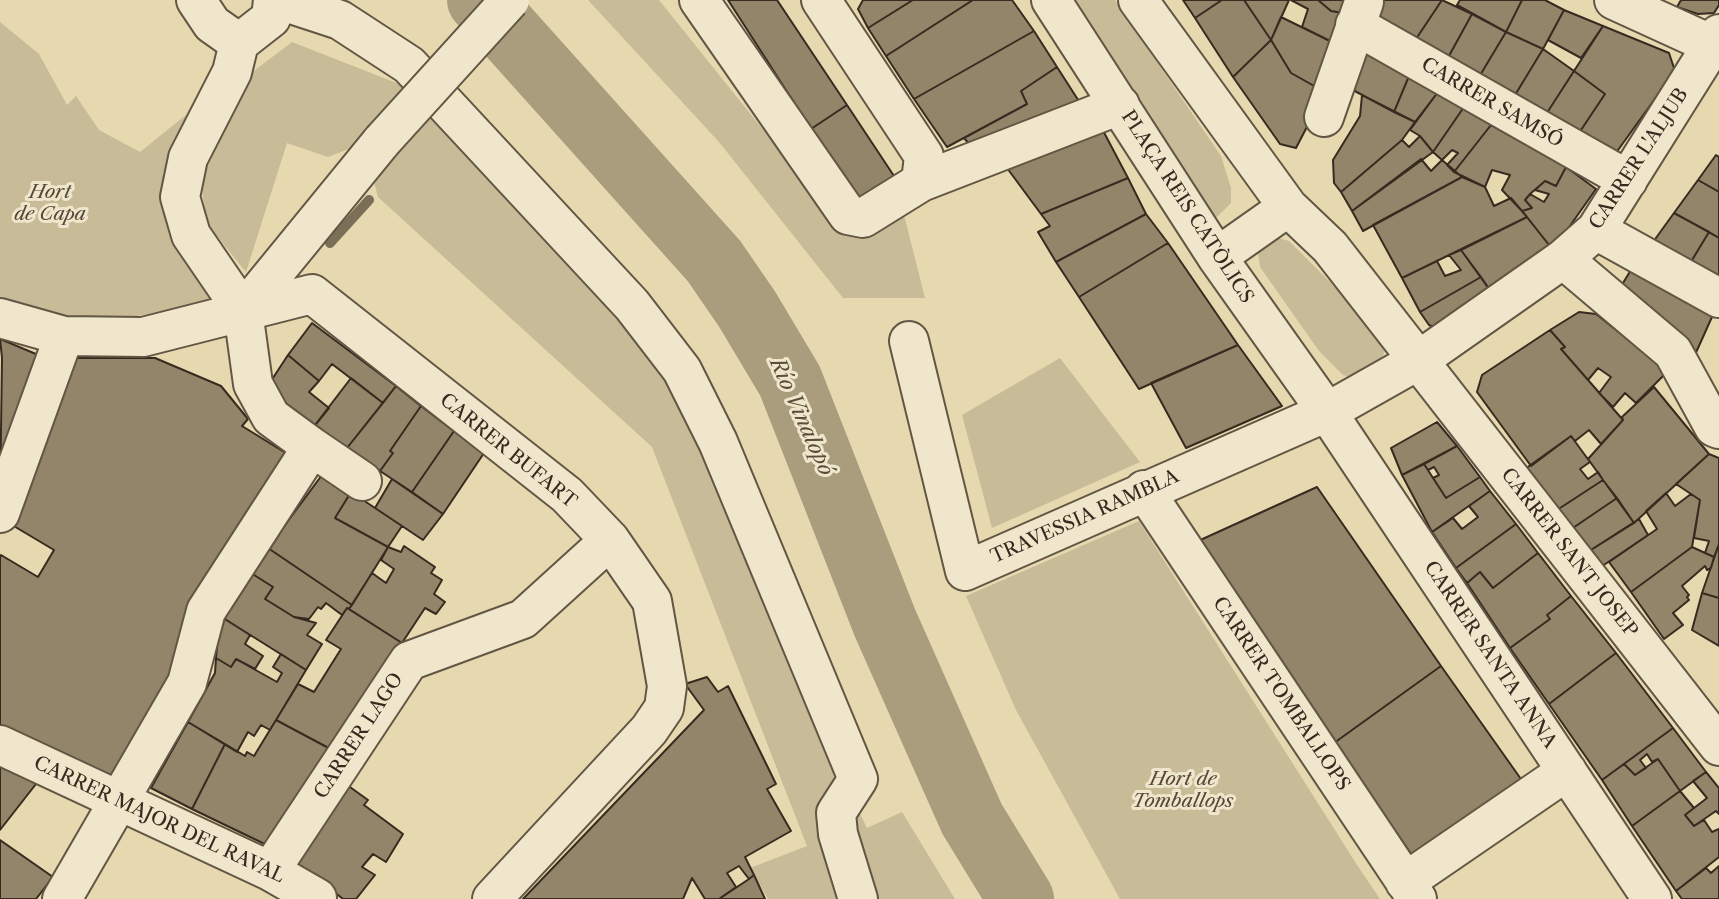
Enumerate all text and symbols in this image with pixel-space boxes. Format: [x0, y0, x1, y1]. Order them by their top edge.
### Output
street label: CARRER SAMSÓ [1417, 53, 1567, 153]
street label: CARRER L'ALJUB [1585, 84, 1693, 234]
street label: PLAÇA REIS CATÒLICS [1116, 106, 1258, 308]
park label: Hort de Capa [14, 182, 86, 226]
water label: Río Vinalopó [764, 354, 838, 480]
street label: CARRER BUFART [435, 389, 581, 513]
street label: CARRER SANT JOSEP [1496, 464, 1642, 642]
street label: TRAVESSIA RAMBLA [987, 465, 1183, 569]
street label: CARRER SANTA ANNA [1419, 557, 1561, 753]
street label: CARRER TOMBALLOPS [1208, 593, 1354, 795]
street label: CARRER LAGO [310, 669, 408, 803]
street label: CARRER MAJOR DEL RAVAL [30, 752, 288, 888]
park label: Hort de Tomballops [1133, 769, 1233, 813]

